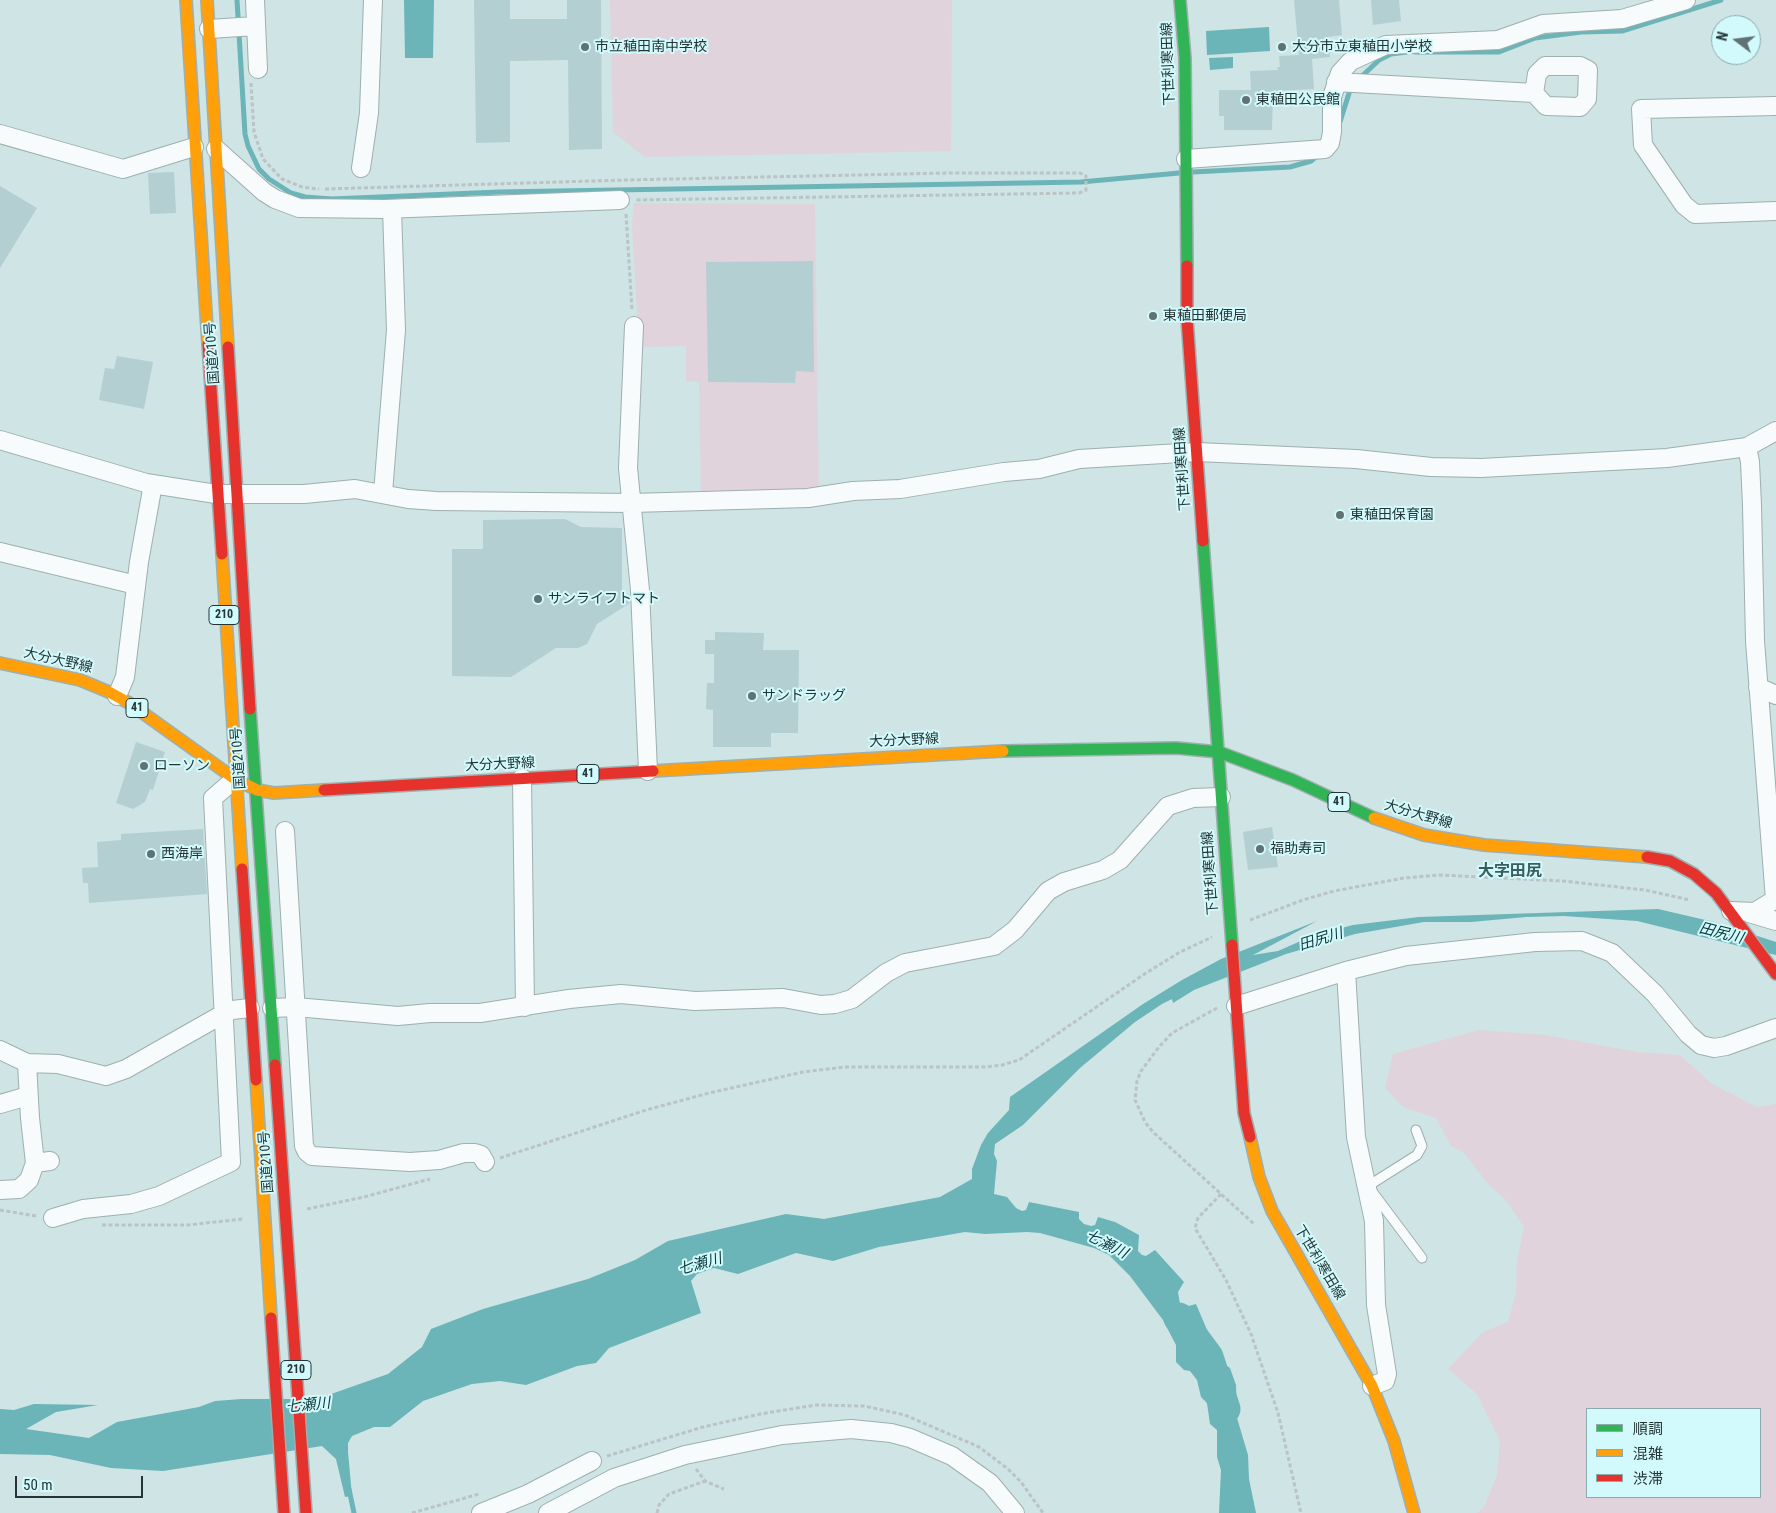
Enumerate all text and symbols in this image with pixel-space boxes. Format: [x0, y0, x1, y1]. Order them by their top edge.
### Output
north arrow [1711, 15, 1761, 65]
street label: 下世利寒田線 [1159, 22, 1179, 106]
text: N [1714, 30, 1731, 43]
place label: 市立稙田南中学校 [595, 39, 707, 55]
place label: 大分市立東稙田小学校 [1292, 39, 1432, 55]
marker: 市立稙田南中学校 [579, 41, 591, 53]
marker: 大分市立東稙田小学校 [1276, 41, 1288, 53]
place label: 東稙田公民館 [1256, 92, 1340, 108]
marker: 東稙田公民館 [1240, 94, 1252, 106]
place label: 東稙田郵便局 [1163, 308, 1247, 324]
marker: 東稙田郵便局 [1147, 310, 1159, 322]
street label: 国道210号 [202, 321, 224, 385]
street label: 下世利寒田線 [1172, 427, 1194, 511]
place label: 東稙田保育園 [1350, 507, 1434, 523]
marker: 東稙田保育園 [1334, 509, 1346, 521]
place label: サンライフトマト [548, 591, 660, 607]
marker: サンライフトマト [532, 593, 544, 605]
road number: 210 [209, 606, 239, 624]
street label: 大分大野線 [22, 645, 94, 677]
place label: サンドラッグ [762, 688, 846, 704]
marker: サンドラッグ [746, 690, 758, 702]
road number: 41 [126, 698, 148, 718]
street label: 国道210号 [228, 726, 250, 790]
street label: 大分大野線 [869, 731, 939, 751]
street label: 大分大野線 [465, 755, 535, 775]
place label: ローソン [154, 758, 210, 774]
marker: ローソン [138, 760, 150, 772]
road number: 41 [577, 764, 599, 784]
road number: 41 [1328, 792, 1350, 812]
street label: 大分大野線 [1382, 797, 1454, 833]
street label: 下世利寒田線 [1200, 831, 1222, 915]
place label: 福助寿司 [1270, 841, 1326, 857]
marker: 福助寿司 [1254, 843, 1266, 855]
place label: 西海岸 [161, 846, 203, 862]
marker: 西海岸 [145, 848, 157, 860]
district label: 大字田尻 [1478, 862, 1542, 882]
water label: 田尻川 [1697, 920, 1745, 948]
water label: 田尻川 [1297, 925, 1345, 955]
street label: 国道210号 [256, 1130, 278, 1194]
street label: 下世利寒田線 [1290, 1223, 1348, 1303]
water label: 七瀬川 [1082, 1227, 1130, 1263]
water label: 七瀬川 [676, 1250, 724, 1280]
road number: 210 [281, 1360, 311, 1380]
water label: 七瀬川 [285, 1395, 331, 1417]
legend [1586, 1408, 1761, 1498]
text: 順調 [1633, 1420, 1663, 1438]
text: 混雑 [1633, 1445, 1663, 1463]
scale bar [18, 1466, 145, 1498]
text: 渋滞 [1633, 1470, 1663, 1488]
text: 50 m [23, 1476, 53, 1494]

